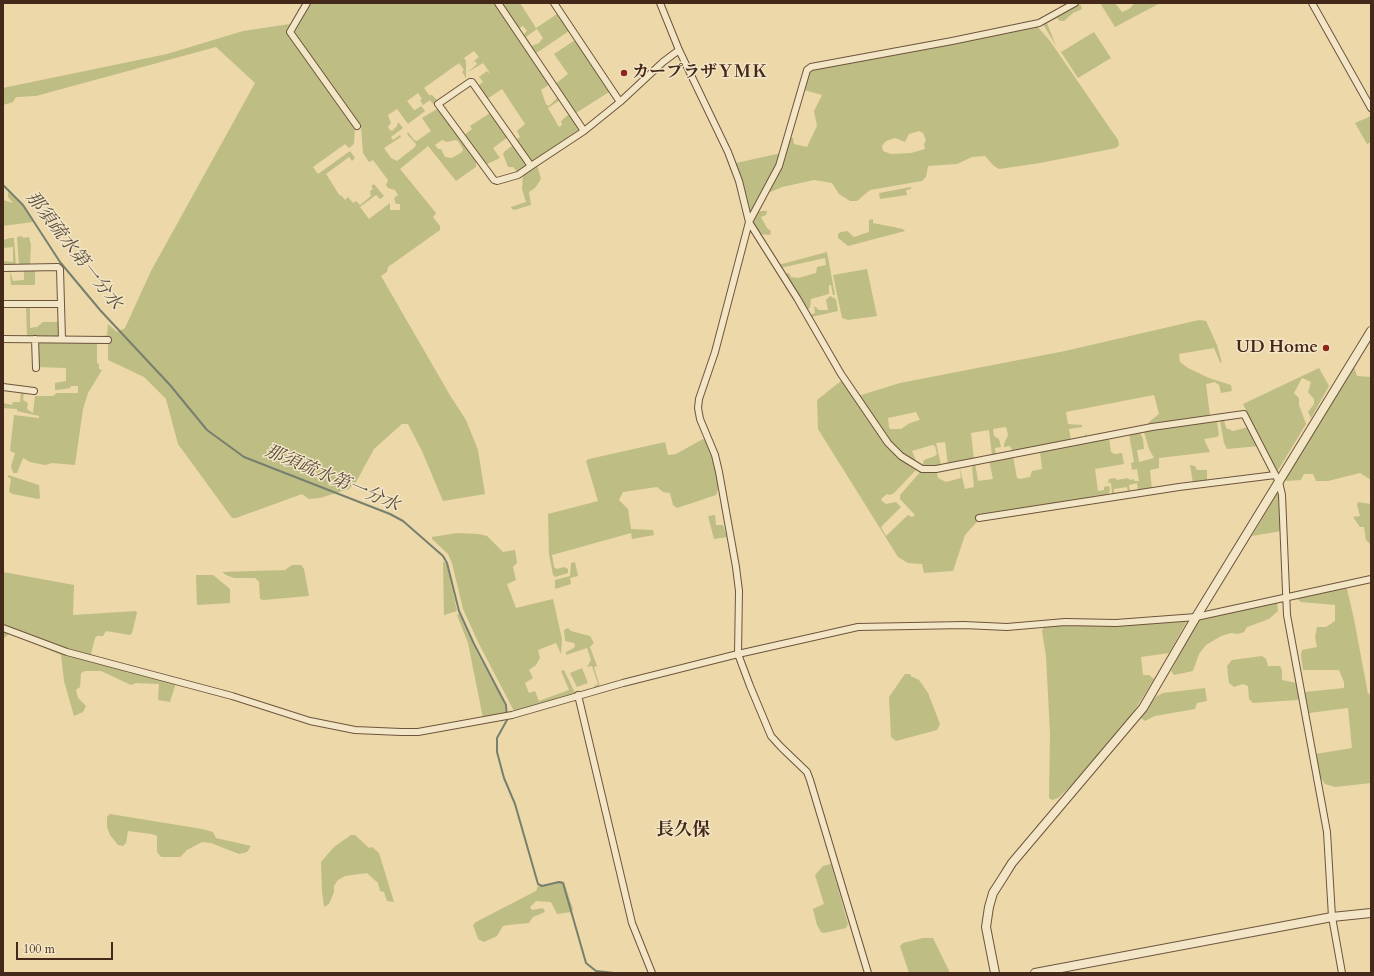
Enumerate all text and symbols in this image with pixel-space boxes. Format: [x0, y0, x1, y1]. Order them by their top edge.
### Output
place label: カープラザＹＭＫ [632, 63, 768, 83]
marker: カープラザＹＭＫ [619, 68, 629, 78]
water label: 那須疏水第一分水 [20, 188, 126, 314]
place label: UD Home [1236, 338, 1318, 358]
marker: UD Home [1321, 343, 1331, 353]
water label: 那須疏水第一分水 [262, 441, 402, 517]
district label: 長久保 [656, 820, 710, 842]
scale bar [18, 934, 115, 960]
text: 100 m [23, 941, 55, 957]

